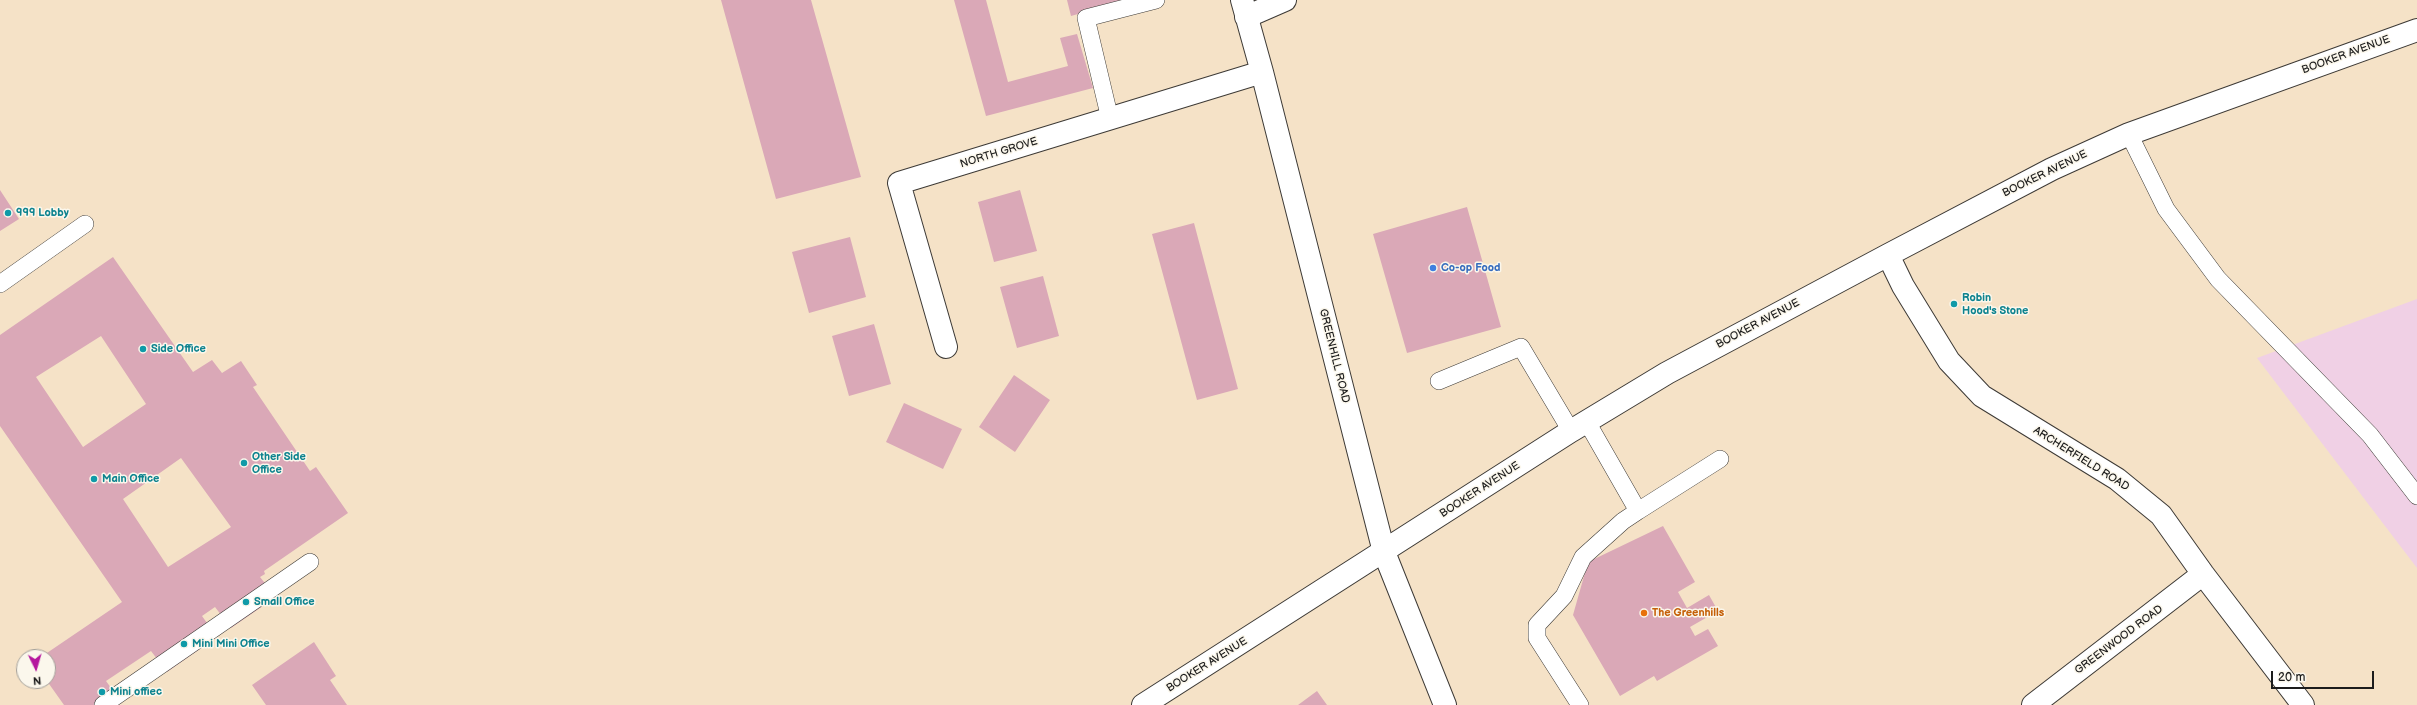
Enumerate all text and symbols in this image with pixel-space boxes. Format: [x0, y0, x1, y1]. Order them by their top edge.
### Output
street label: BOOKER AVENUE [2300, 33, 2392, 77]
street label: NORTH GROVE [959, 135, 1039, 171]
street label: BOOKER AVENUE [2000, 148, 2090, 200]
place label: 999 Lobby [16, 206, 69, 220]
marker: 999 Lobby [3, 208, 13, 218]
place label: Co-op Food [1441, 261, 1500, 275]
marker: Co-op Food [1428, 263, 1438, 273]
place label: Robin Hood's Stone [1962, 291, 2028, 317]
street label: BOOKER AVENUE [1714, 296, 1802, 352]
marker: Robin Hood's Stone [1949, 299, 1959, 309]
street label: GREENHILL ROAD [1316, 308, 1352, 404]
place label: Side Office [151, 342, 206, 356]
marker: Side Office [138, 344, 148, 354]
street label: ARCHERFIELD ROAD [2031, 424, 2131, 494]
place label: Other Side Office [252, 450, 306, 476]
marker: Other Side Office [239, 458, 249, 468]
street label: BOOKER AVENUE [1438, 459, 1522, 521]
place label: Main Office [102, 472, 159, 486]
marker: Main Office [89, 474, 99, 484]
place label: Small Office [254, 595, 315, 609]
marker: Small Office [241, 597, 251, 607]
street label: GREENWOOD ROAD [2072, 603, 2166, 677]
place label: The Greenhills [1652, 606, 1724, 620]
marker: The Greenhills [1639, 608, 1649, 618]
street label: BOOKER AVENUE [1164, 635, 1250, 695]
place label: Mini Mini Office [192, 637, 270, 651]
marker: Mini Mini Office [179, 639, 189, 649]
north arrow [16, 649, 56, 689]
scale bar [2273, 663, 2376, 689]
text: 20 m [2278, 670, 2305, 685]
text: N [32, 674, 42, 687]
place label: Mini offiec [110, 685, 162, 699]
marker: Mini offiec [97, 687, 107, 697]

